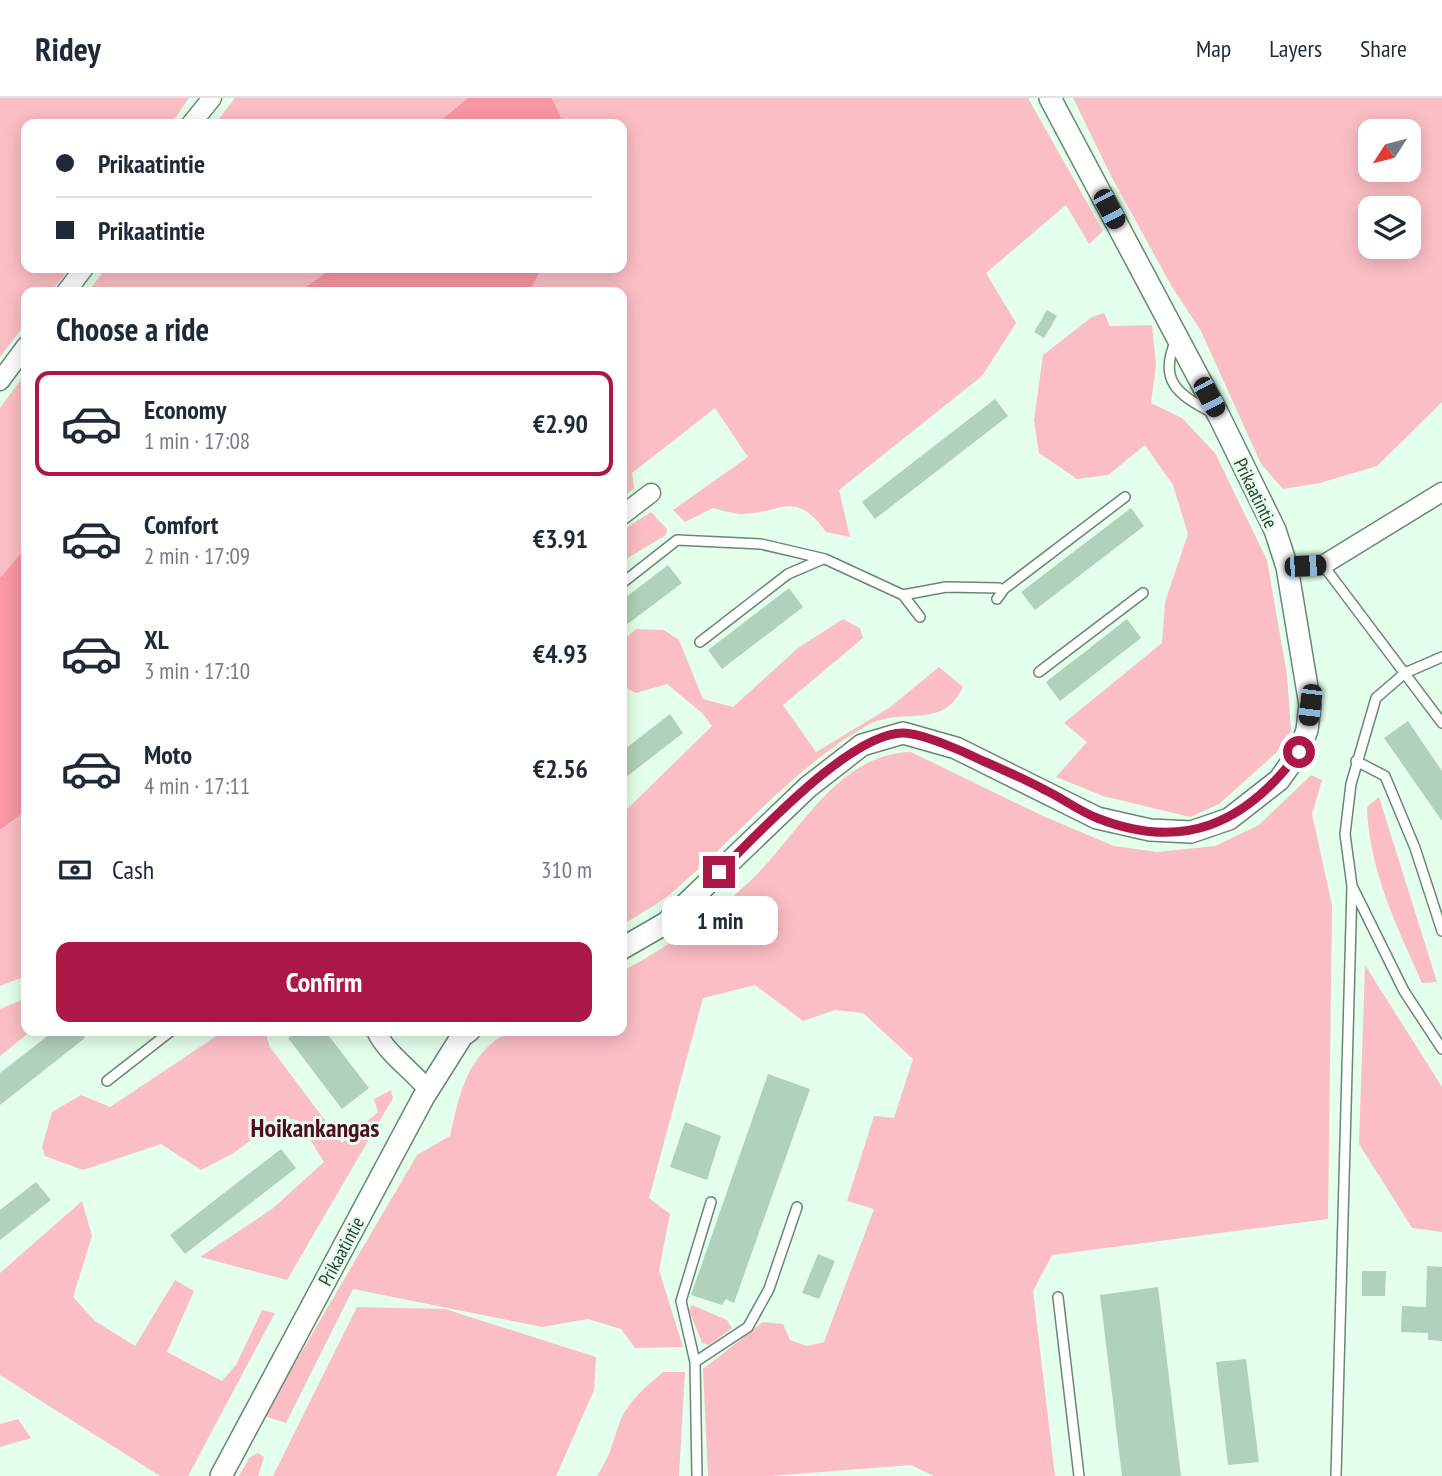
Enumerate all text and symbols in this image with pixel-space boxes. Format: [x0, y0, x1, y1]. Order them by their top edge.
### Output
text: Ridey [35, 27, 101, 70]
text: Map [1196, 33, 1231, 64]
text: Layers [1269, 33, 1322, 64]
text: Share [1360, 33, 1407, 64]
north arrow [1358, 119, 1421, 182]
map controls [1358, 119, 1421, 259]
text: Prikaatintie [98, 147, 205, 180]
car [1090, 186, 1129, 232]
button: layers [1358, 196, 1421, 259]
text: Prikaatintie [98, 214, 205, 247]
text: Choose a ride [56, 308, 209, 350]
car [1190, 374, 1229, 420]
icon: car [60, 392, 123, 455]
text: Economy [144, 393, 226, 426]
text: €2.90 [533, 407, 588, 440]
text: 1 min · 17:08 [144, 426, 250, 455]
street label: Prikaatintie [1229, 454, 1283, 532]
icon: car [60, 507, 123, 570]
text: Comfort [144, 508, 218, 541]
text: €3.91 [533, 522, 588, 555]
text: 2 min · 17:09 [144, 541, 250, 570]
car [1284, 554, 1327, 578]
icon: car [60, 622, 123, 685]
text: XL [144, 623, 169, 656]
text: €4.93 [533, 637, 588, 670]
text: 3 min · 17:10 [144, 656, 250, 685]
car [1298, 683, 1323, 727]
route start [1283, 736, 1315, 768]
icon: car [60, 737, 123, 800]
text: Moto [144, 738, 192, 771]
text: €2.56 [533, 752, 588, 785]
text: 4 min · 17:11 [144, 771, 250, 800]
icon: cash [56, 851, 94, 889]
text: Cash [112, 853, 154, 886]
text: 310 m [541, 855, 592, 884]
route end [703, 856, 735, 888]
callout: 1 min [661, 896, 777, 946]
text: 1 min [697, 906, 743, 935]
button: Confirm [56, 942, 592, 1022]
district label: Hoikankangas [251, 1111, 379, 1144]
street label: Prikaatintie [313, 1212, 369, 1290]

